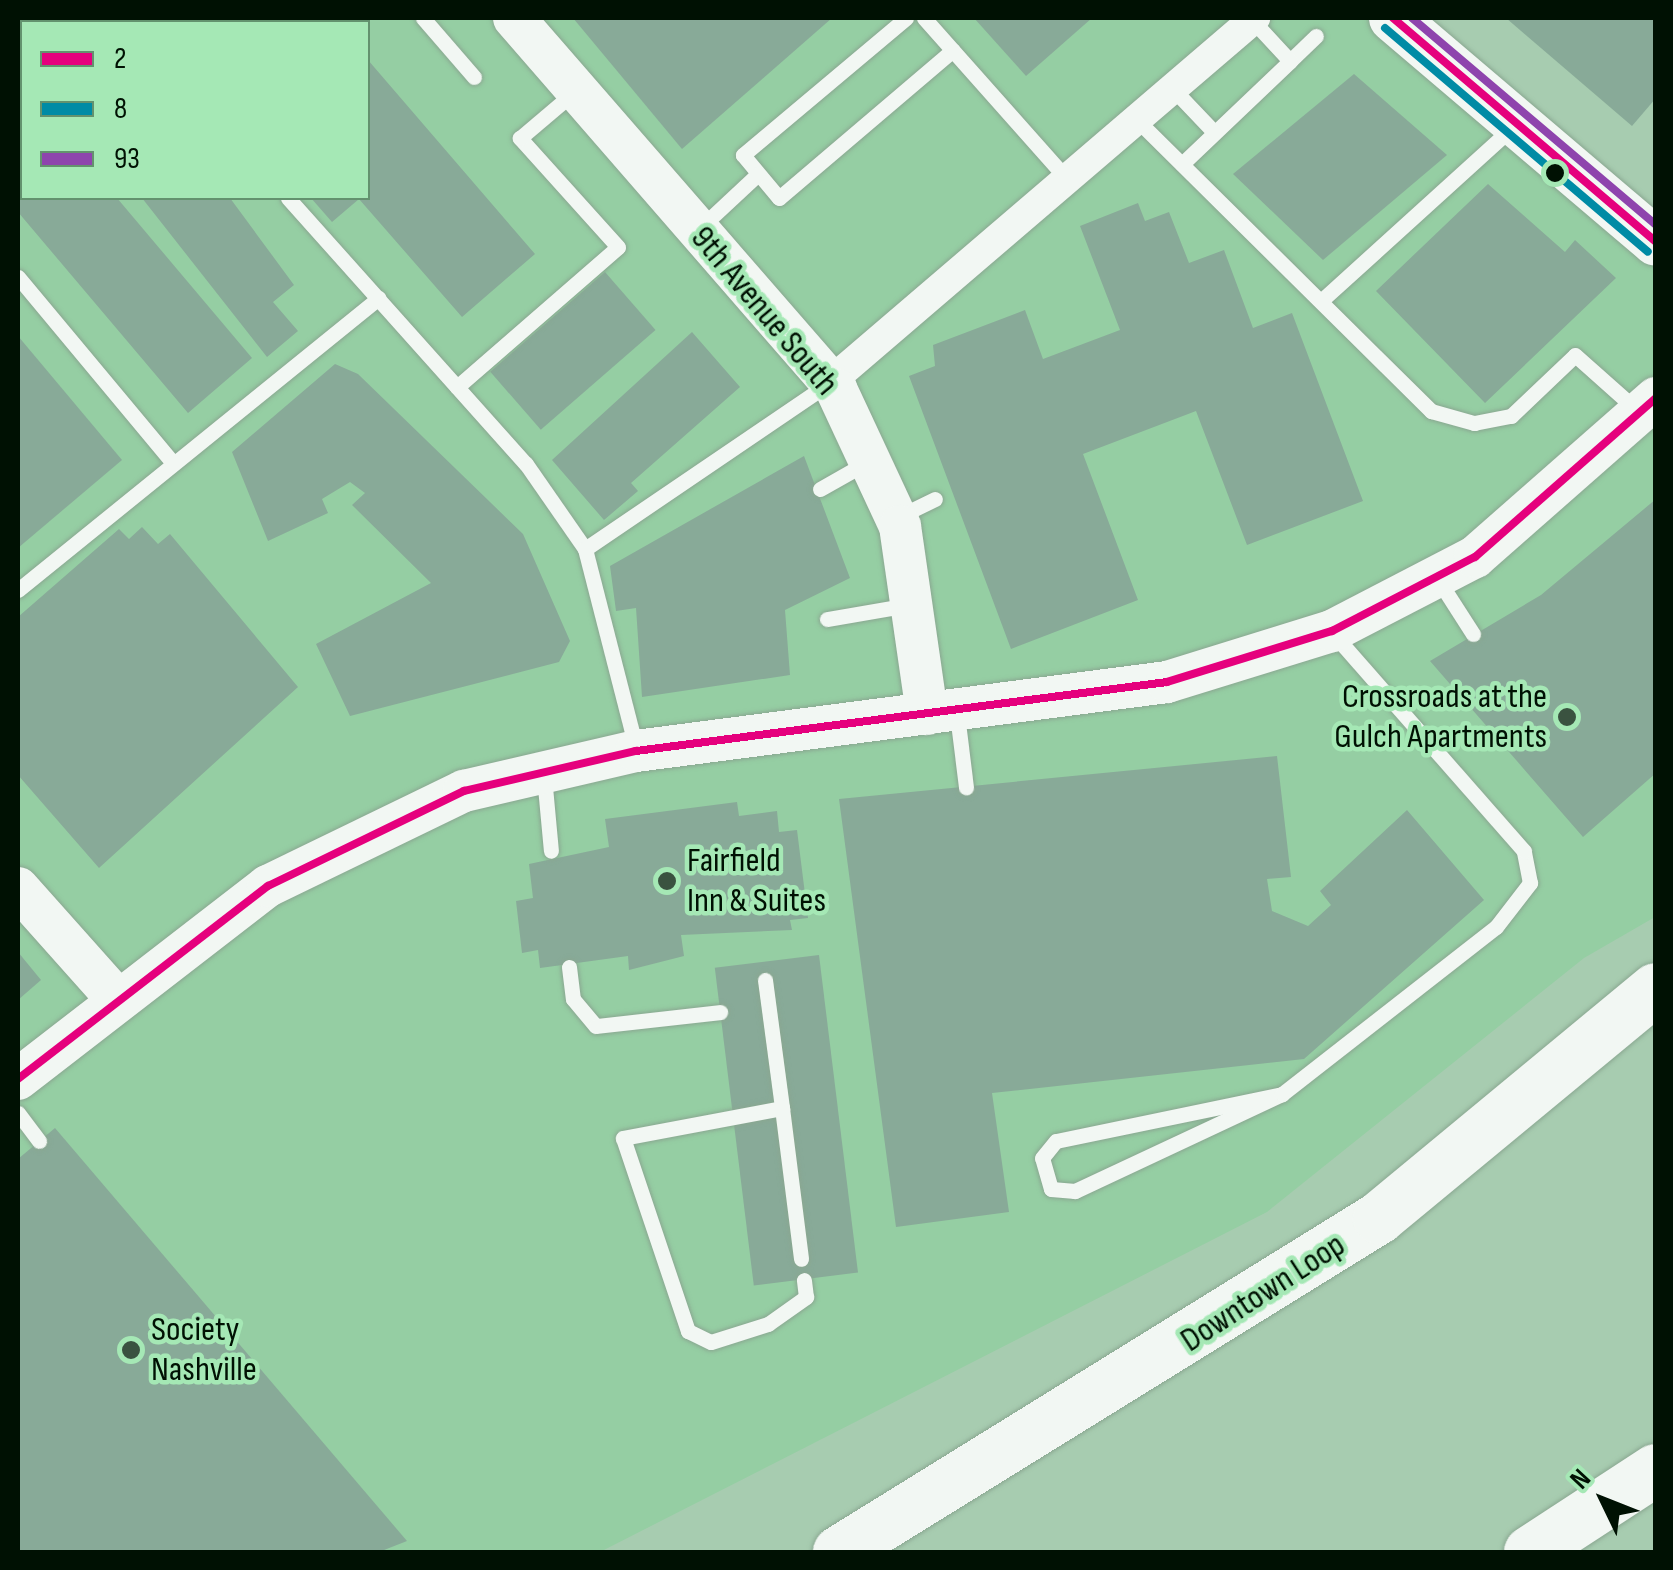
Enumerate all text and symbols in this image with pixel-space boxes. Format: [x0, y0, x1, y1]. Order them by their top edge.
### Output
legend [20, 20, 370, 200]
text: 2 [114, 41, 126, 77]
text: 8 [114, 91, 127, 127]
text: 93 [114, 141, 140, 177]
unlabelled marker [1545, 163, 1565, 183]
street label: 9th Avenue South [681, 218, 847, 404]
place label: Crossroads at the Gulch Apartments [1334, 676, 1547, 758]
marker: Crossroads at the Gulch Apartments [1556, 706, 1578, 728]
place label: Fairfield Inn & Suites [687, 840, 826, 922]
marker: Fairfield Inn & Suites [656, 870, 678, 892]
street label: Downtown Loop [1173, 1224, 1353, 1362]
place label: Society Nashville [151, 1309, 257, 1391]
marker: Society Nashville [120, 1339, 142, 1361]
north arrow [1553, 1450, 1653, 1550]
text: N [1564, 1462, 1598, 1496]

